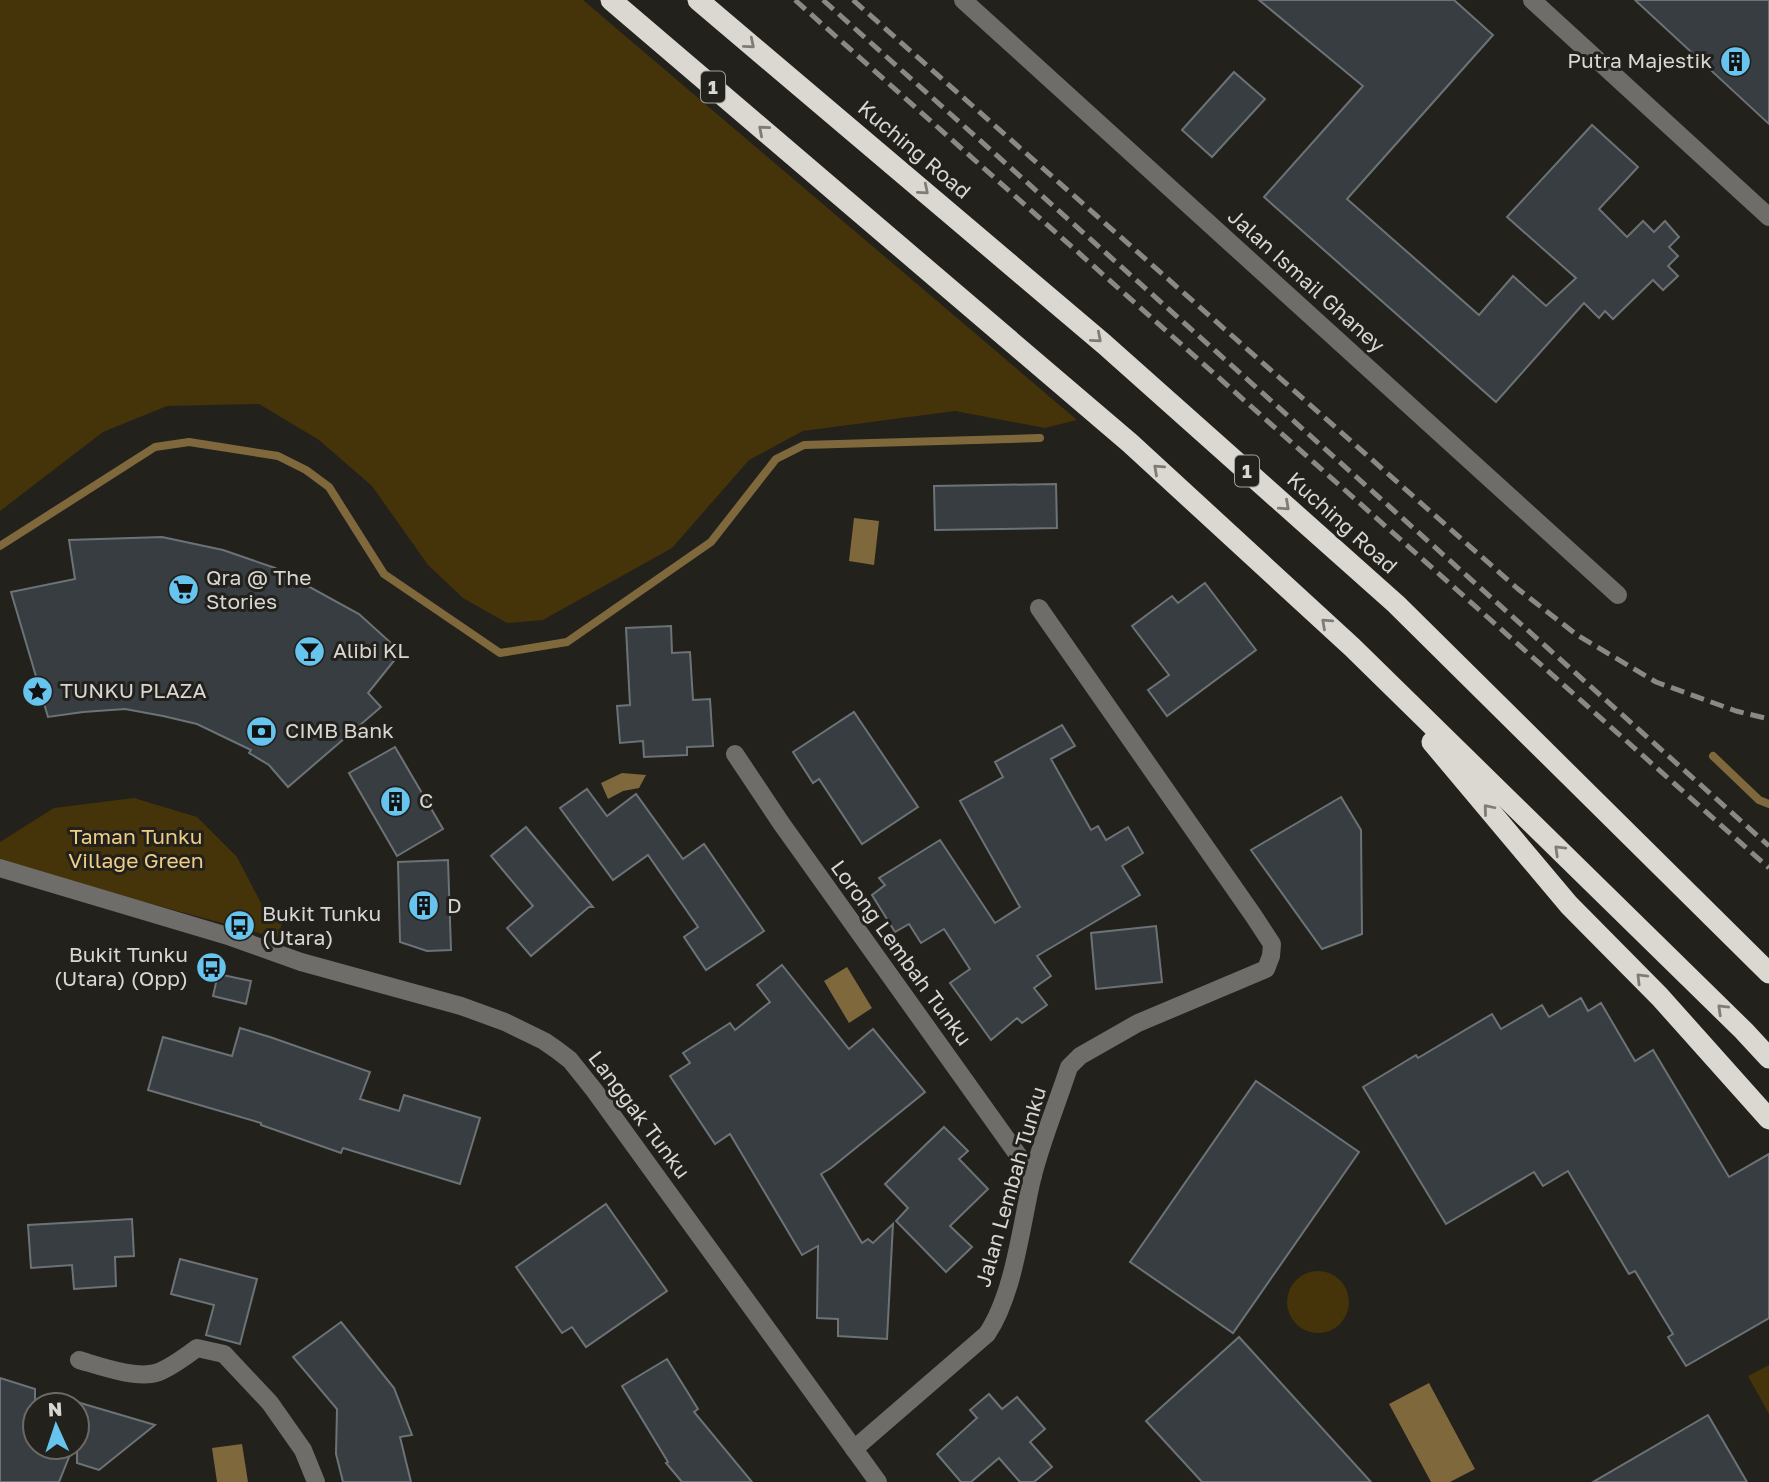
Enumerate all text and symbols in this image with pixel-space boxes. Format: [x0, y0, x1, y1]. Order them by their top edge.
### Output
one-way arrow [742, 36, 755, 48]
building icon: Putra Majestik [1718, 44, 1752, 78]
place label: Putra Majestik [1567, 47, 1712, 73]
road number: 1 [701, 72, 725, 102]
street label: Kuching Road [853, 95, 976, 204]
one-way arrow [758, 126, 771, 138]
one-way arrow [916, 182, 929, 195]
street label: Jalan Ismail Ghaney [1223, 203, 1391, 358]
one-way arrow [1089, 330, 1102, 342]
road number: 1 [1235, 456, 1259, 486]
one-way arrow [1153, 465, 1166, 477]
street label: Kuching Road [1282, 466, 1403, 579]
one-way arrow [1277, 497, 1290, 510]
place label: Qra @ The Stories [206, 564, 311, 614]
supermarket icon: Qra @ The Stories [166, 573, 200, 607]
one-way arrow [1321, 618, 1334, 631]
bar icon: Alibi KL [293, 634, 327, 668]
place label: Alibi KL [333, 637, 409, 663]
place icon: TUNKU PLAZA [20, 674, 54, 708]
place label: TUNKU PLAZA [60, 677, 206, 703]
bank icon: CIMB Bank [245, 714, 279, 748]
place label: CIMB Bank [285, 717, 394, 743]
building icon: C [379, 784, 413, 818]
place label: C [419, 787, 433, 813]
one-way arrow [1484, 804, 1496, 817]
park label: Taman Tunku Village Green [68, 823, 204, 873]
one-way arrow [1554, 845, 1567, 858]
street label: Lorong Lembah Tunku [826, 855, 978, 1050]
building icon: D [407, 889, 441, 923]
place label: D [447, 892, 462, 918]
place label: Bukit Tunku (Utara) [262, 900, 381, 950]
bus stop icon: Bukit Tunku (Utara) [222, 909, 256, 943]
place label: Bukit Tunku (Utara) (Opp) [54, 941, 188, 991]
bus stop icon: Bukit Tunku (Utara) (Opp) [194, 950, 228, 984]
one-way arrow [1636, 973, 1649, 986]
one-way arrow [1717, 1004, 1730, 1017]
street label: Langgak Tunku [583, 1045, 696, 1183]
street label: Jalan Lembah Tunku [969, 1084, 1051, 1290]
north arrow [21, 1391, 91, 1461]
text: N [47, 1397, 63, 1420]

